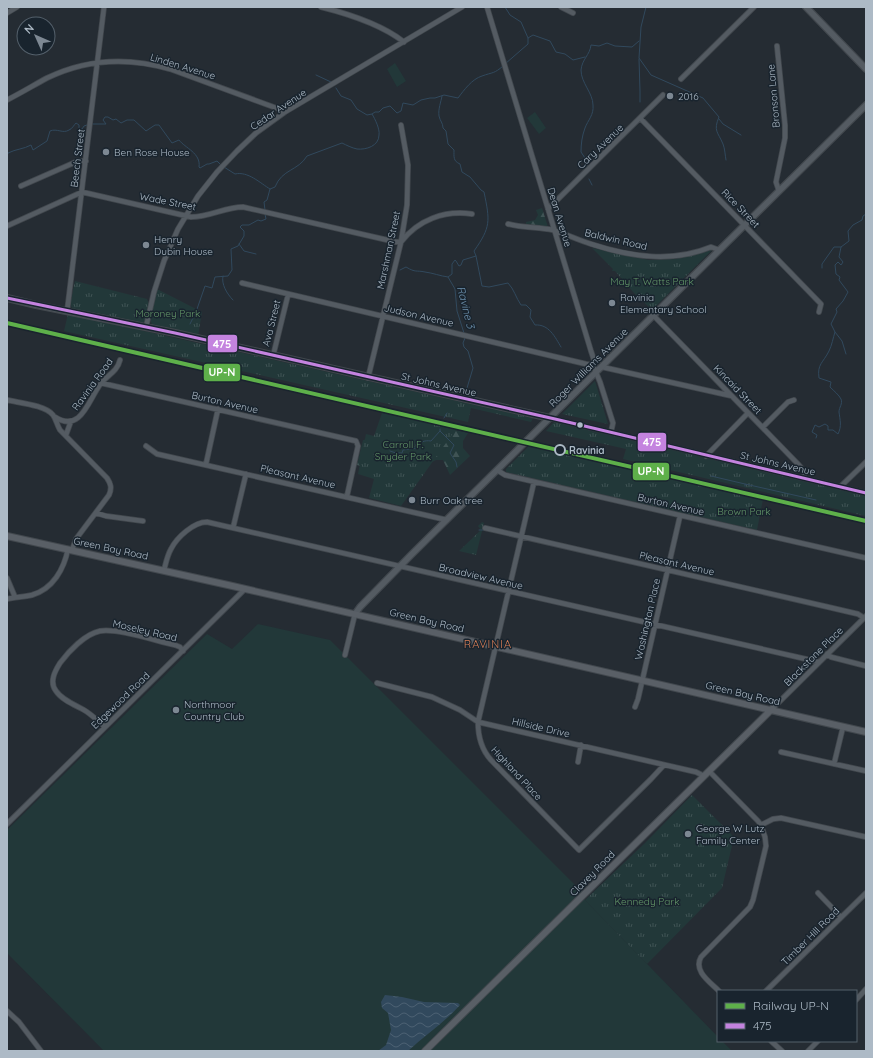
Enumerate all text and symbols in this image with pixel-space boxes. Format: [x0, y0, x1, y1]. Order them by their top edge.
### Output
north arrow [16, 16, 56, 56]
text: N [21, 21, 37, 37]
street label: Linden Avenue [149, 50, 217, 83]
street label: Bronson Lane [764, 63, 783, 128]
street label: Cedar Avenue [248, 86, 309, 133]
place label: 2016 [678, 90, 699, 103]
marker: 2016 [665, 91, 675, 101]
street label: Cary Avenue [575, 121, 626, 172]
street label: Beech Street [67, 128, 88, 188]
place label: Ben Rose House [114, 146, 190, 159]
marker: Ben Rose House [101, 147, 111, 157]
street label: Dean Avenue [544, 186, 575, 249]
street label: Rice Street [719, 186, 763, 231]
street label: Wade Street [138, 190, 198, 213]
street label: Marshman Street [374, 209, 403, 290]
street label: Baldwin Road [583, 226, 648, 253]
place label: Henry Dubin House [154, 233, 213, 258]
marker: Henry Dubin House [141, 240, 151, 250]
park label: May T. Watts Park [610, 275, 694, 288]
water label: Ravine 3 [454, 284, 478, 331]
place label: Ravinia Elementary School [620, 291, 707, 316]
street label: Ava Street [259, 298, 284, 348]
marker: Ravinia Elementary School [607, 298, 617, 308]
street label: Judson Avenue [383, 301, 455, 330]
park label: Moroney Park [136, 307, 200, 320]
street label: Roger Williams Avenue [546, 325, 631, 410]
line badge: 475 [207, 334, 238, 353]
text: 475 [213, 337, 231, 351]
street label: Ravinia Road [69, 356, 116, 413]
street label: Kincaid Street [711, 362, 765, 417]
line badge: UP-N [203, 363, 241, 382]
text: UP-N [209, 365, 235, 379]
street label: St Johns Avenue [400, 370, 478, 400]
street label: Burton Avenue [190, 388, 260, 417]
unlabelled marker [575, 420, 585, 430]
line badge: 475 [637, 432, 667, 452]
text: 475 [643, 435, 661, 449]
park label: Carroll F. Snyder Park [375, 438, 431, 463]
marker: Ravinia [554, 444, 566, 456]
place label: Ravinia [569, 444, 605, 457]
street label: St Johns Avenue [739, 449, 817, 479]
street label: Pleasant Avenue [259, 462, 337, 492]
line badge: UP-N [632, 462, 670, 481]
text: UP-N [638, 464, 664, 478]
street label: Burton Avenue [636, 490, 706, 519]
place label: Burr Oak tree [420, 494, 483, 507]
marker: Burr Oak tree [407, 495, 417, 505]
park label: Brown Park [717, 505, 771, 518]
street label: Green Bay Road [72, 534, 150, 563]
street label: Pleasant Avenue [638, 549, 716, 579]
street label: Broadview Avenue [438, 560, 524, 593]
street label: Washington Place [632, 577, 663, 661]
street label: Green Bay Road [388, 606, 465, 635]
street label: Moseley Road [111, 617, 178, 644]
street label: Blackstone Place [781, 624, 846, 689]
district label: RAVINIA [464, 637, 512, 651]
street label: Edgewood Road [88, 669, 152, 732]
street label: Green Bay Road [704, 679, 781, 708]
place label: Northmoor Country Club [184, 698, 244, 723]
marker: Northmoor Country Club [171, 705, 181, 715]
street label: Hillside Drive [511, 714, 572, 741]
street label: Highland Place [488, 744, 545, 803]
place label: George W Lutz Family Center [696, 822, 765, 847]
marker: George W Lutz Family Center [683, 829, 693, 839]
street label: Clavey Road [567, 848, 618, 899]
park label: Kennedy Park [614, 895, 680, 908]
street label: Timber Hill Road [779, 905, 842, 968]
legend [717, 990, 857, 1042]
text: Railway UP-N [753, 998, 829, 1013]
text: 475 [753, 1018, 772, 1033]

